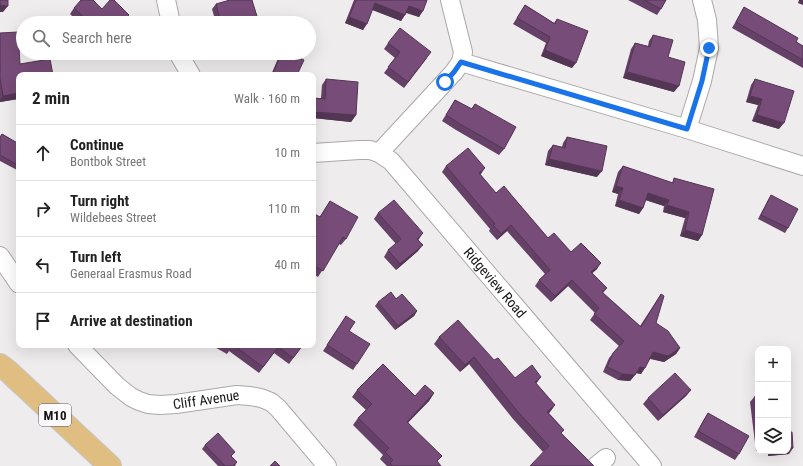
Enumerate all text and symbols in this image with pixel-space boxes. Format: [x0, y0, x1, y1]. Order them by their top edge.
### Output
search box [16, 16, 316, 60]
icon: search [30, 27, 52, 49]
text: Search here [62, 29, 132, 47]
route end [700, 39, 718, 57]
route start [436, 73, 454, 91]
text: 2 min [32, 88, 70, 108]
text: Walk · 160 m [234, 91, 300, 106]
text: Continue [70, 136, 124, 154]
icon: ahead [32, 142, 54, 164]
text: 10 m [274, 145, 300, 160]
text: Bontbok Street [70, 154, 146, 169]
text: Turn right [70, 192, 129, 210]
icon: right [32, 198, 54, 220]
text: 110 m [268, 201, 300, 216]
text: Wildebees Street [70, 210, 156, 225]
street label: Ridgeview Road [461, 244, 529, 321]
text: Turn left [70, 248, 121, 266]
icon: left [32, 254, 54, 276]
text: 40 m [274, 257, 300, 272]
text: Generaal Erasmus Road [70, 266, 192, 281]
icon: arrive [32, 310, 54, 332]
text: Arrive at destination [70, 312, 193, 330]
map controls [755, 346, 791, 454]
button: + [755, 346, 791, 382]
button: − [755, 382, 791, 418]
street label: Cliff Avenue [172, 387, 241, 412]
road number: M10 [39, 404, 71, 426]
button: layers [755, 418, 791, 454]

